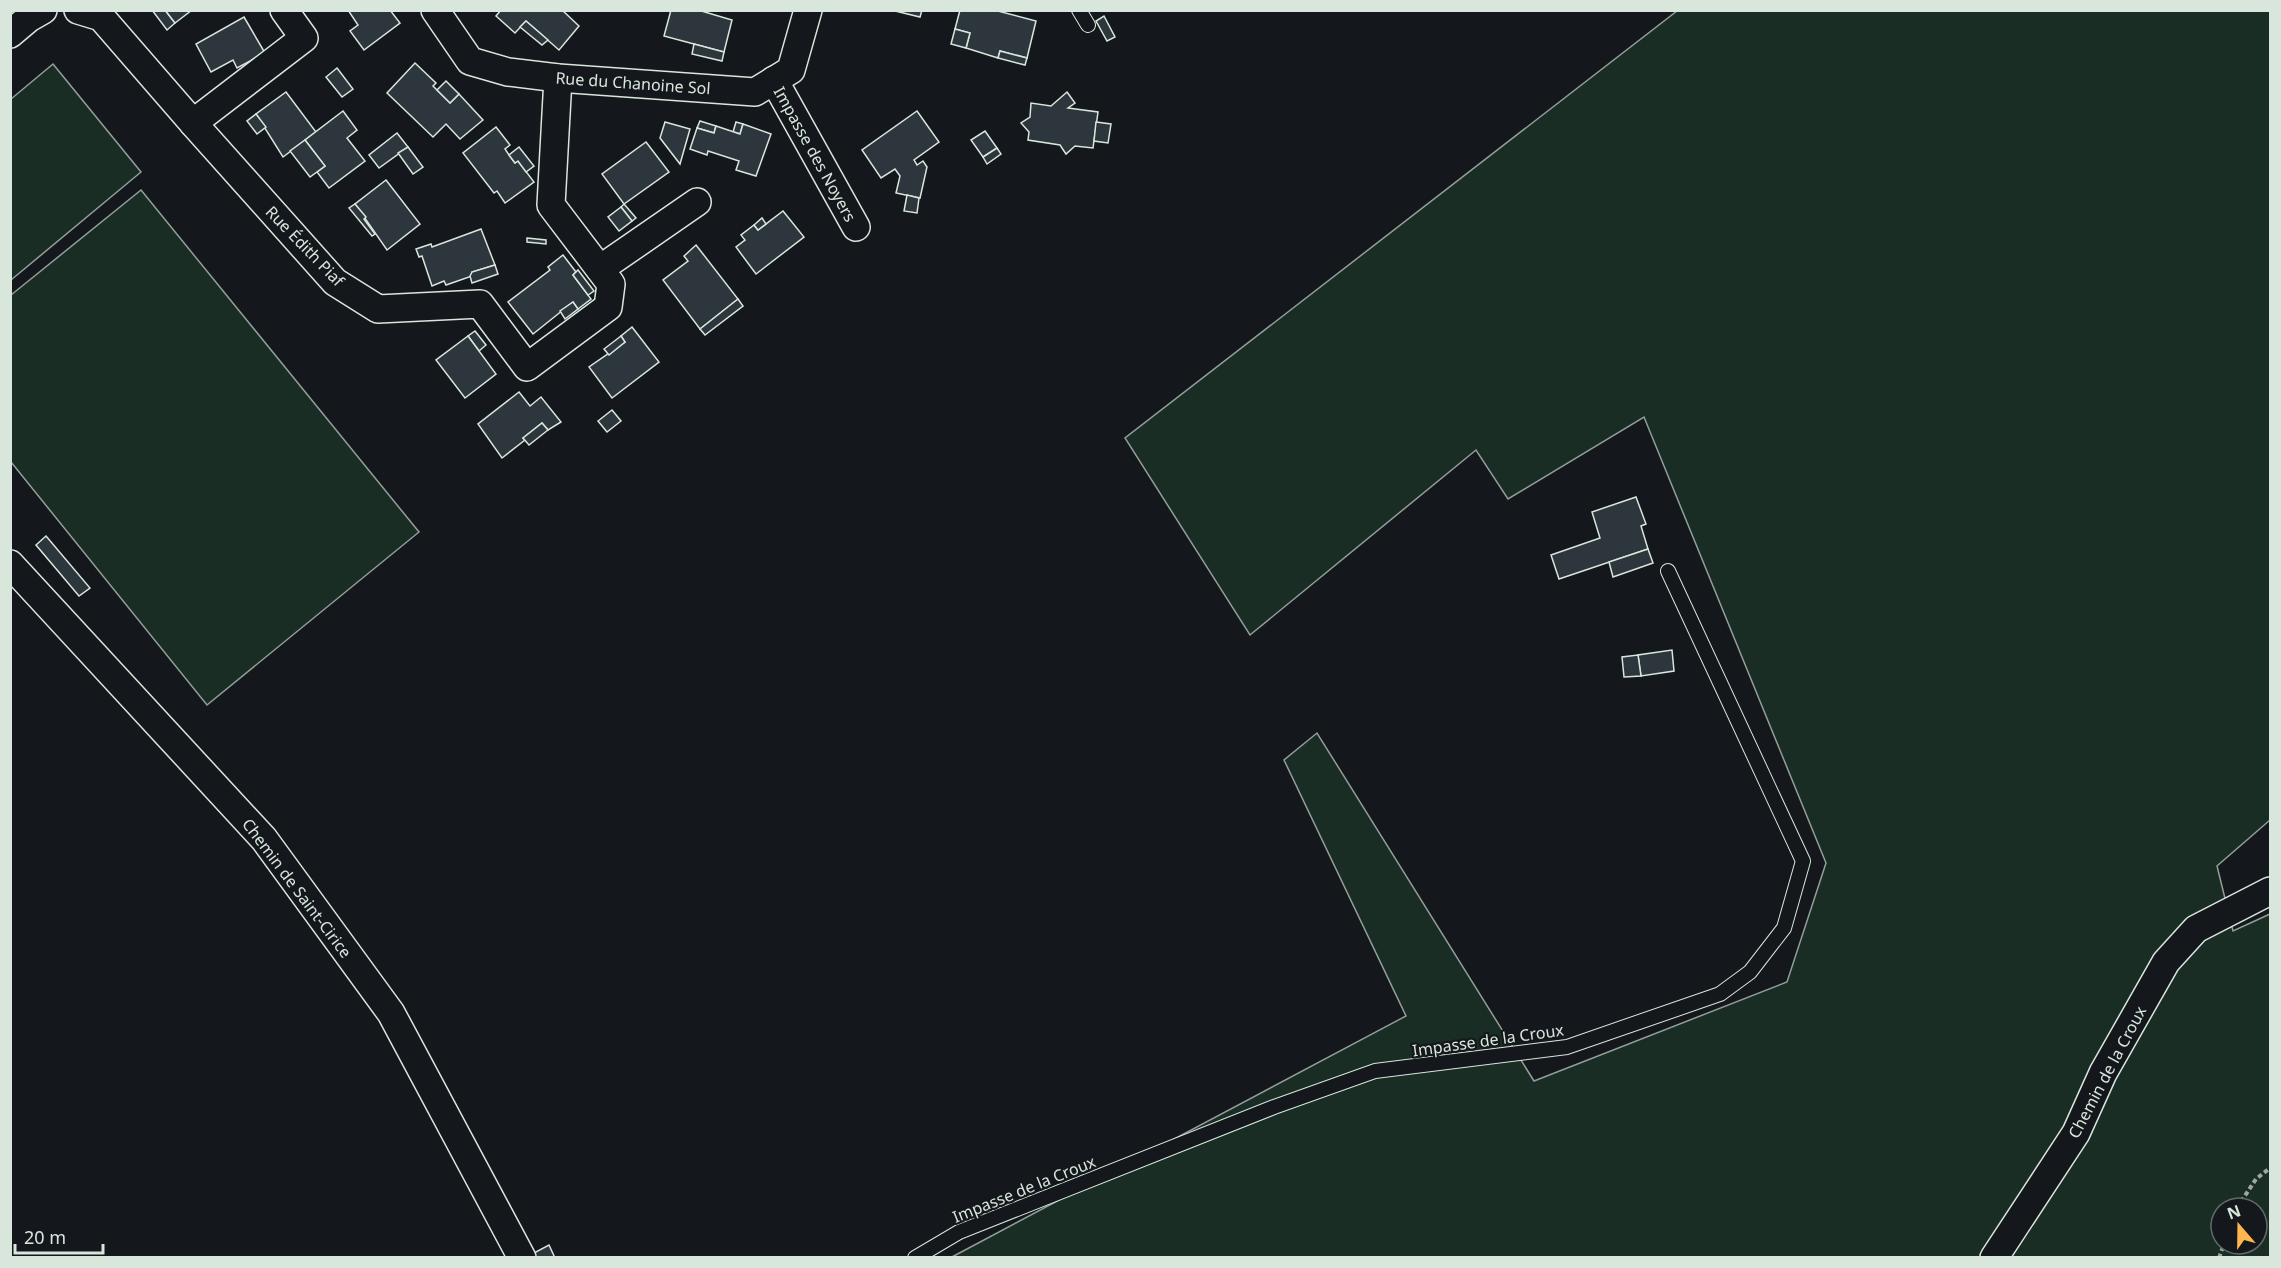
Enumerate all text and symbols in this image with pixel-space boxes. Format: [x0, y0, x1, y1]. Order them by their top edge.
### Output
street label: Rue du Chanoine Sol [555, 67, 711, 99]
street label: Impasse des Noyers [769, 82, 861, 226]
street label: Rue Édith Piaf [261, 201, 350, 292]
street label: Chemin de Saint-Cirice [237, 814, 357, 962]
street label: Chemin de la Croux [2063, 1002, 2151, 1142]
street label: Impasse de la Croux [1411, 1018, 1566, 1062]
street label: Impasse de la Croux [949, 1150, 1099, 1228]
north arrow [2209, 1196, 2269, 1256]
text: N [2224, 1199, 2244, 1224]
scale bar [15, 1217, 104, 1255]
text: 20 m [24, 1225, 66, 1249]

